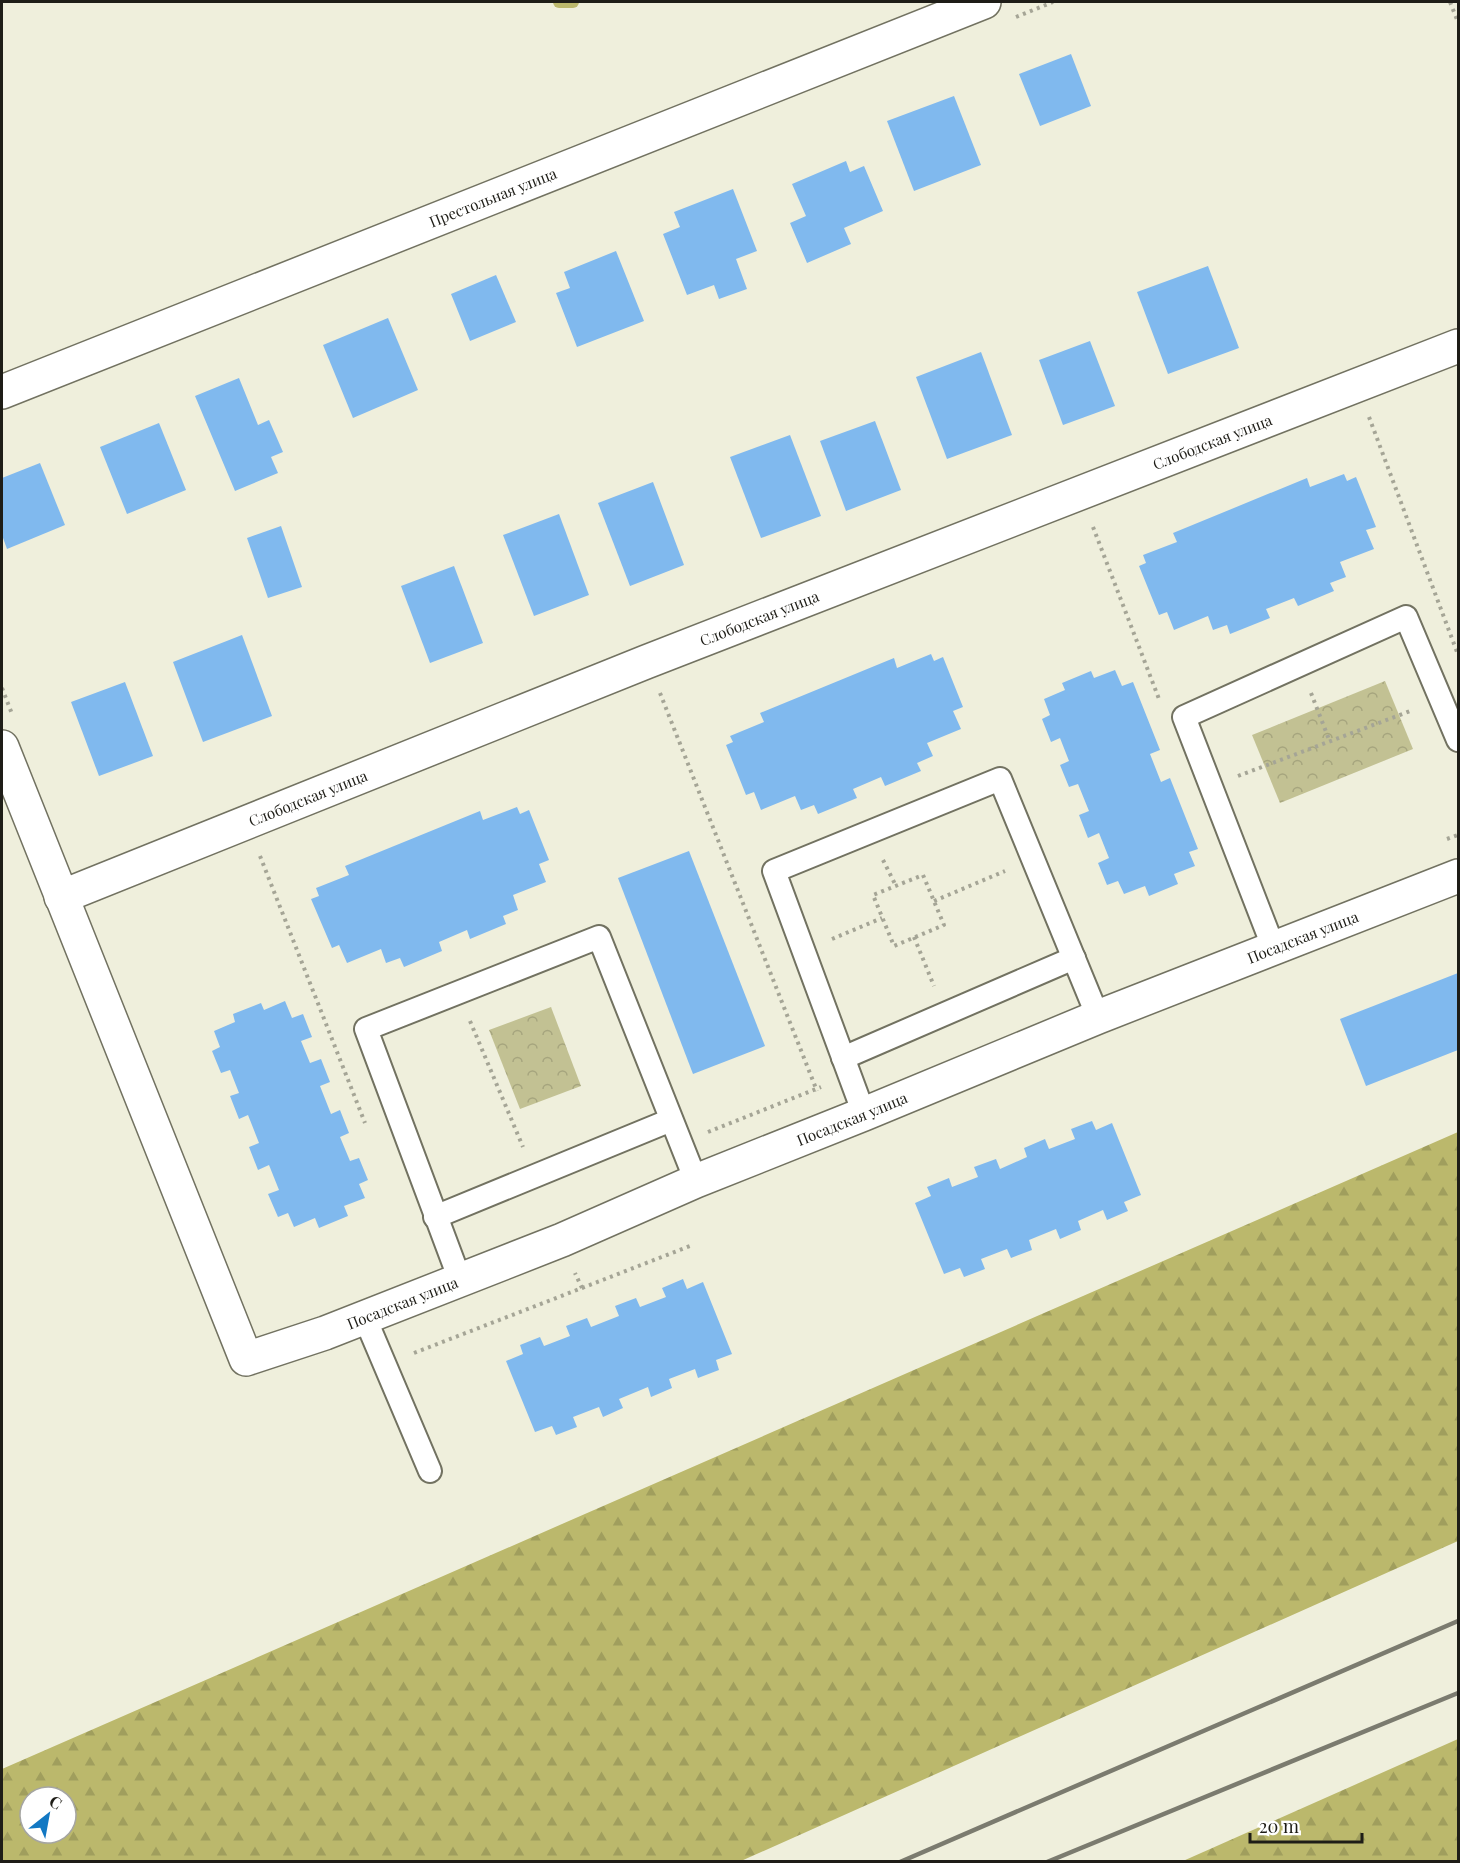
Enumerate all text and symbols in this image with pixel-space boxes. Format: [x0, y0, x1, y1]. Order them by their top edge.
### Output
street label: Престольная улица [426, 163, 560, 231]
street label: Слободская улица [1150, 409, 1275, 474]
street label: Слободская улица [697, 585, 822, 650]
street label: Слободская улица [245, 765, 371, 831]
street label: Посадская улица [1244, 906, 1362, 968]
street label: Посадская улица [794, 1087, 911, 1150]
street label: Посадская улица [344, 1272, 461, 1333]
north arrow [18, 1785, 78, 1845]
text: С [46, 1790, 66, 1814]
scale bar [1250, 1806, 1362, 1844]
text: 20 m [1259, 1814, 1299, 1838]

